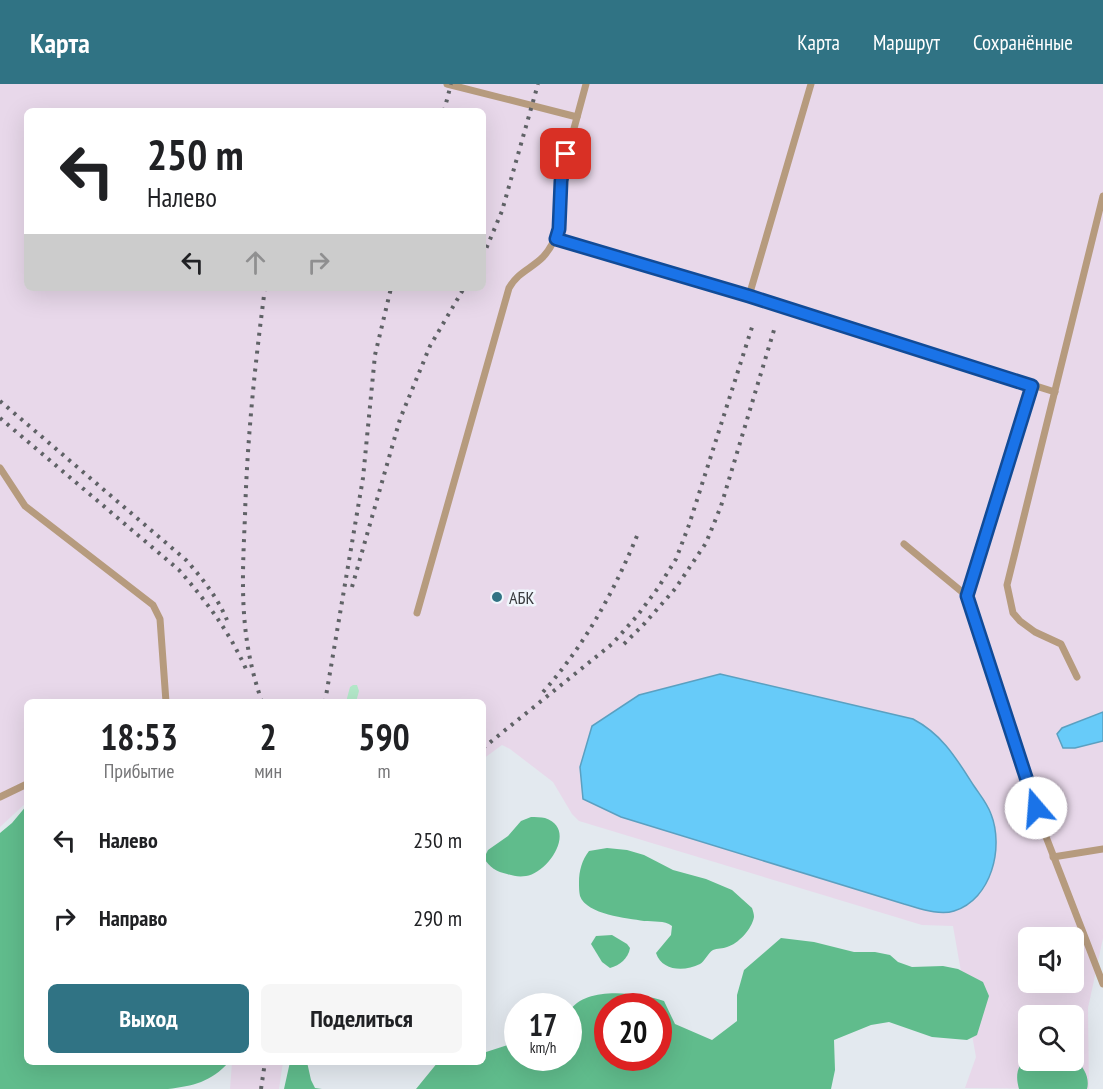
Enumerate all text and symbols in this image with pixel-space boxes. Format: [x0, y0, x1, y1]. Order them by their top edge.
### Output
text: Карта [30, 24, 90, 61]
text: Карта [797, 29, 840, 56]
text: Маршрут [873, 29, 940, 56]
text: Сохранённые [973, 29, 1073, 56]
text: 250 m [147, 127, 244, 182]
pin [540, 128, 591, 179]
icon: left [48, 132, 126, 210]
icon: arrive [549, 137, 582, 170]
text: Налево [147, 180, 217, 214]
icon: left [176, 246, 209, 279]
icon: ahead [239, 246, 272, 279]
icon: right [302, 246, 335, 279]
place label: АБК [509, 586, 535, 609]
marker: АБК [490, 590, 504, 604]
text: 18:53 [100, 713, 178, 760]
text: 2 [260, 713, 277, 760]
text: 590 [358, 713, 410, 760]
text: Прибытие [104, 758, 175, 784]
text: мин [254, 758, 282, 784]
text: m [378, 758, 391, 784]
position arrow [1004, 776, 1068, 840]
icon: left [48, 824, 81, 857]
text: Налево [99, 826, 158, 854]
text: 250 m [413, 826, 462, 854]
icon: right [48, 902, 81, 935]
text: Направо [99, 904, 167, 932]
text: 290 m [413, 904, 462, 932]
map controls [1018, 927, 1084, 1071]
button: sound [1018, 927, 1084, 993]
button: Выход [48, 984, 249, 1053]
button: Поделиться [261, 984, 462, 1053]
speed limit sign: 20 [594, 993, 672, 1071]
text: 17 [529, 1005, 557, 1044]
button: search [1018, 1005, 1084, 1071]
text: km/h [530, 1038, 556, 1057]

